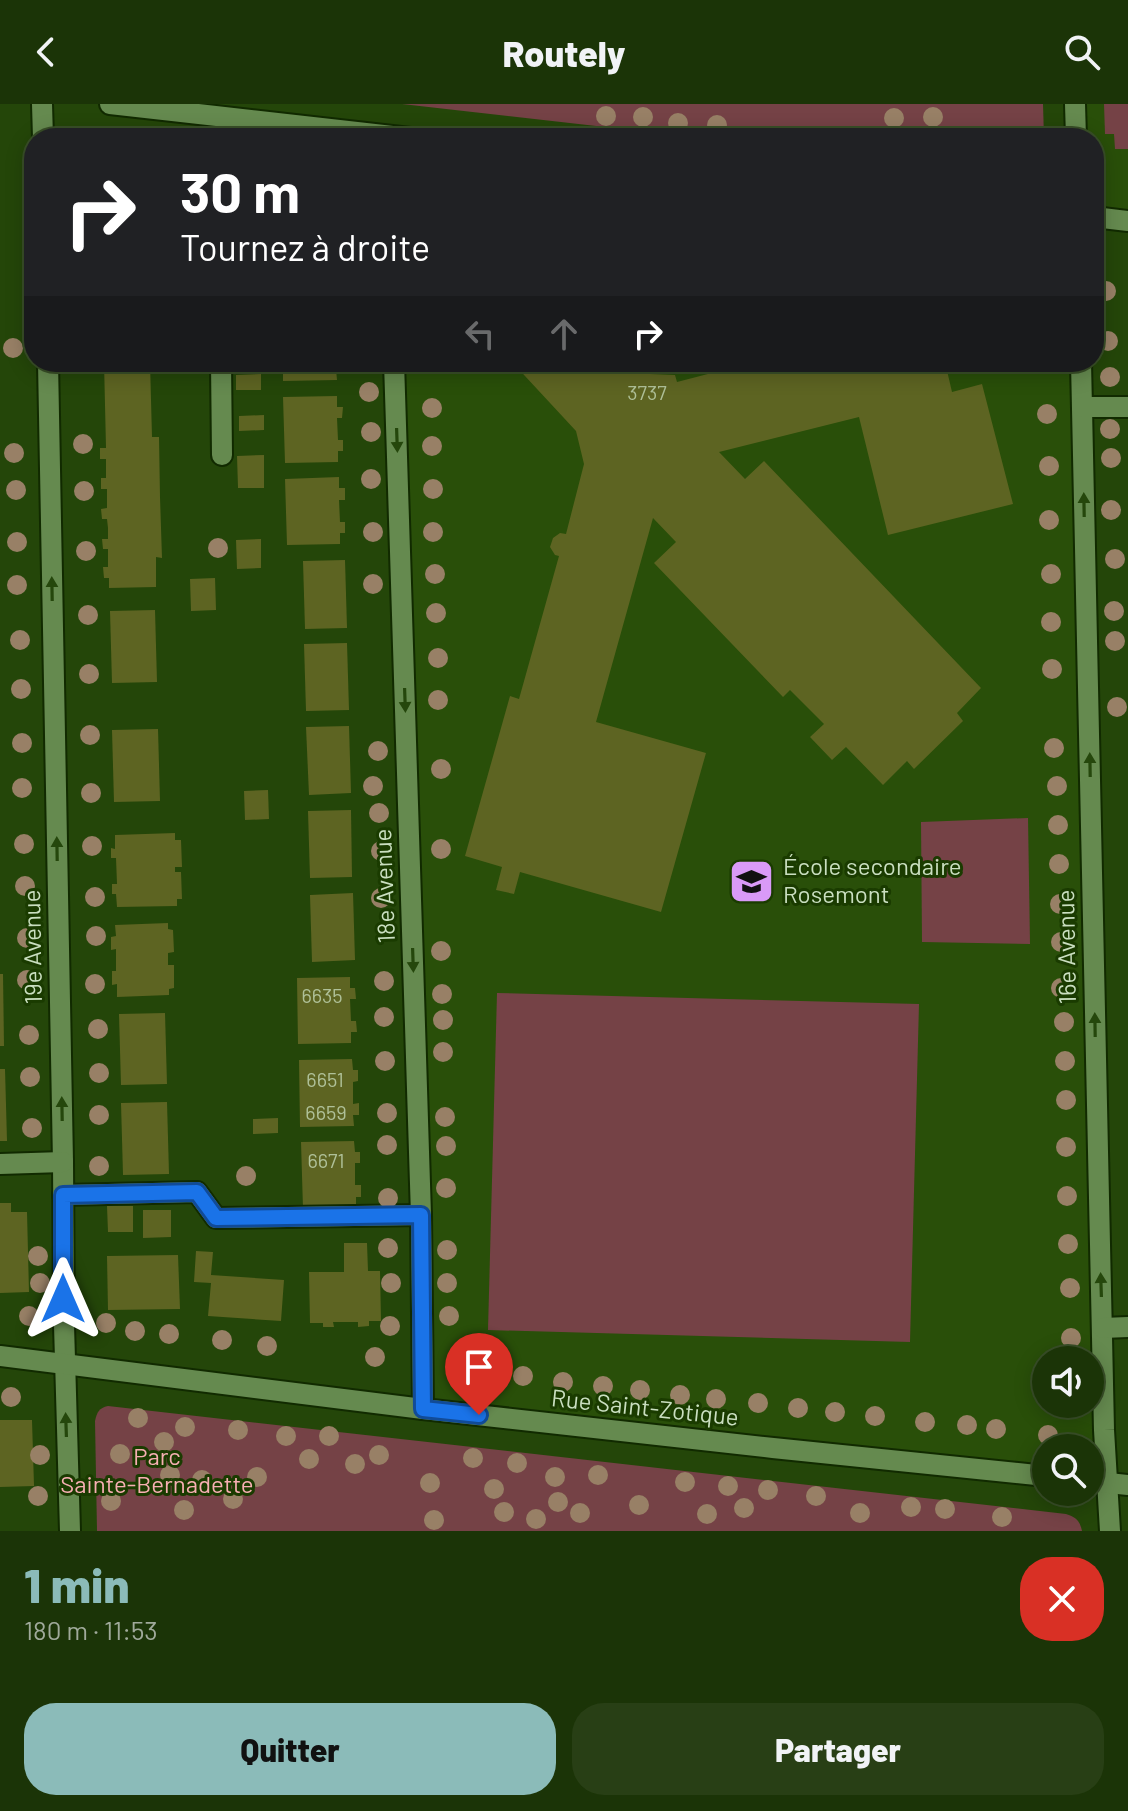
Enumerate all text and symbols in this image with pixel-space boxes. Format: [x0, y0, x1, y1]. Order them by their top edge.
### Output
icon: back [24, 30, 68, 74]
icon: search [1060, 30, 1104, 74]
text: Routely [503, 31, 625, 74]
text: 30 m [180, 157, 300, 224]
icon: right [48, 160, 152, 264]
text: Tournez à droite [180, 225, 430, 268]
icon: left [458, 312, 502, 356]
icon: ahead [542, 312, 586, 356]
icon: right [626, 312, 670, 356]
house number: 3737 [627, 380, 667, 404]
one-way arrow [390, 428, 403, 453]
one-way arrow [1078, 492, 1091, 517]
one-way arrow [46, 576, 59, 601]
one-way arrow [399, 688, 411, 713]
one-way arrow [1084, 752, 1096, 777]
street label: 18e Avenue [367, 828, 400, 944]
one-way arrow [51, 836, 63, 861]
place label: École secondaire Rosemont [783, 851, 962, 908]
school or university icon: École secondaire Rosemont [728, 857, 776, 905]
street label: 19e Avenue [16, 889, 47, 1005]
street label: 16e Avenue [1050, 889, 1081, 1005]
one-way arrow [407, 948, 420, 973]
house number: 6635 [301, 983, 343, 1007]
one-way arrow [1089, 1012, 1101, 1037]
house number: 6651 [306, 1067, 344, 1091]
one-way arrow [56, 1096, 68, 1121]
house number: 6659 [305, 1100, 347, 1124]
house number: 6671 [307, 1148, 345, 1172]
position arrow [21, 1257, 105, 1341]
one-way arrow [1095, 1272, 1108, 1297]
pin [445, 1333, 513, 1415]
icon: arrive [457, 1345, 501, 1389]
map controls [1032, 1346, 1104, 1506]
button: sound [1032, 1346, 1104, 1418]
street label: Rue Saint-Zotique [550, 1382, 740, 1431]
one-way arrow [60, 1412, 73, 1437]
button: search [1032, 1434, 1104, 1506]
park label: Parc Sainte-Bernadette [60, 1441, 254, 1498]
text: 1 min [24, 1555, 130, 1613]
button: close [1020, 1557, 1104, 1641]
text: 180 m · 11:53 [24, 1614, 158, 1645]
button: Quitter [24, 1703, 556, 1795]
button: Partager [572, 1703, 1104, 1795]

